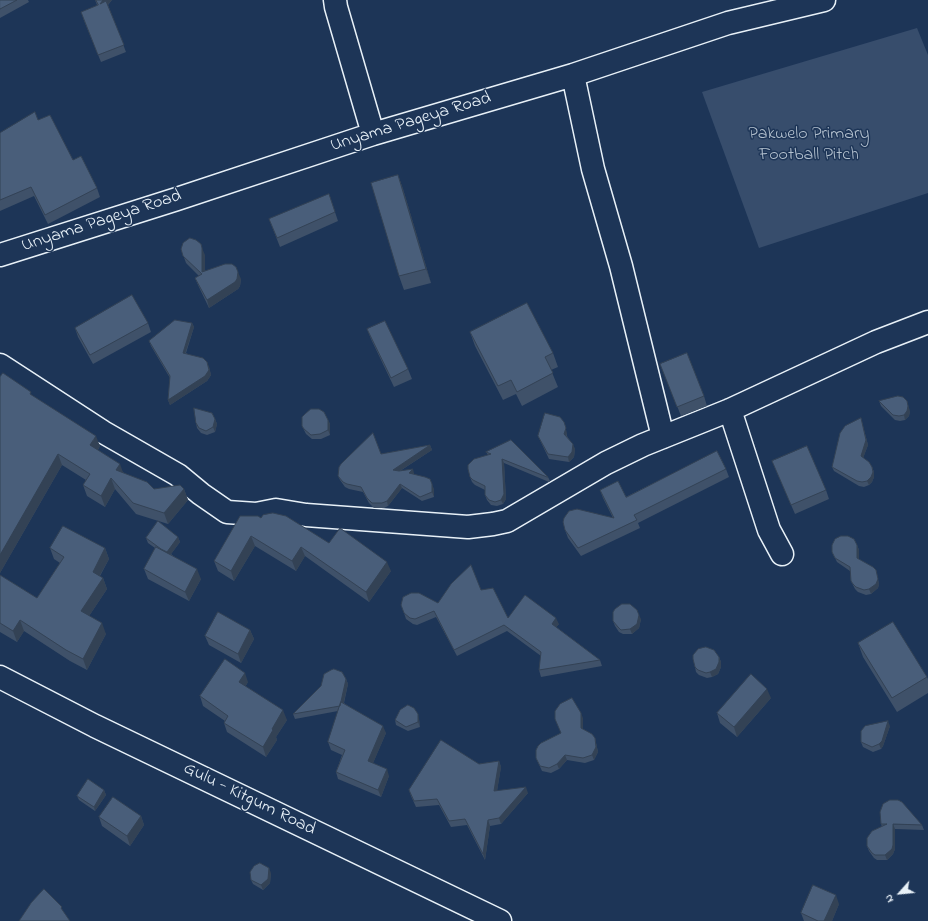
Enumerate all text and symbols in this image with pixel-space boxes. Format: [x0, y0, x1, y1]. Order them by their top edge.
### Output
street label: Unyama Pageya Road [328, 88, 494, 158]
park label: Pakwelo Primary Football Pitch [748, 124, 870, 166]
street label: Unyama Pageya Road [19, 186, 185, 258]
street label: Gulu - Kitgum Road [179, 759, 319, 841]
north arrow [880, 873, 920, 913]
text: N [880, 892, 898, 905]

